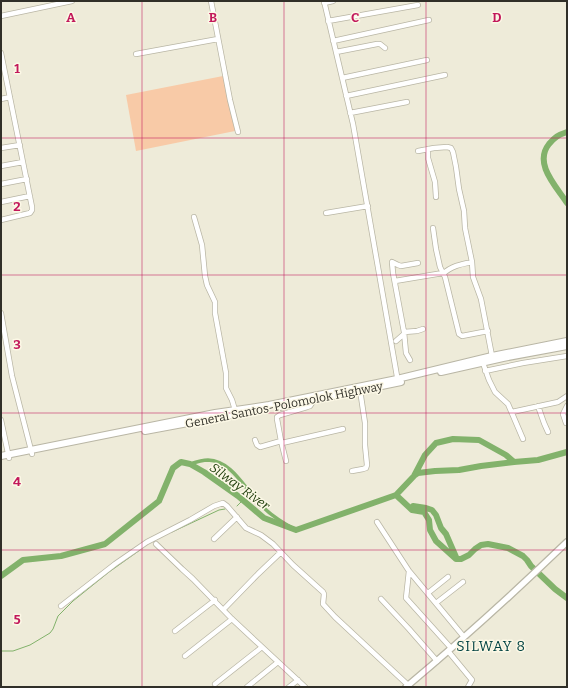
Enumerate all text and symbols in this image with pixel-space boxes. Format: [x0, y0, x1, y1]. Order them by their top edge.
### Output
text: A [66, 10, 76, 25]
text: B [209, 10, 217, 25]
text: C [351, 10, 359, 25]
text: D [492, 10, 502, 25]
text: 1 [14, 61, 20, 76]
text: 2 [13, 199, 21, 214]
text: 3 [13, 337, 21, 352]
street label: General Santos-Polomolok Highway [184, 379, 385, 431]
water label: Silway River [207, 460, 273, 514]
text: 4 [13, 474, 21, 489]
text: 5 [13, 612, 21, 627]
district label: SILWAY 8 [456, 638, 526, 655]

